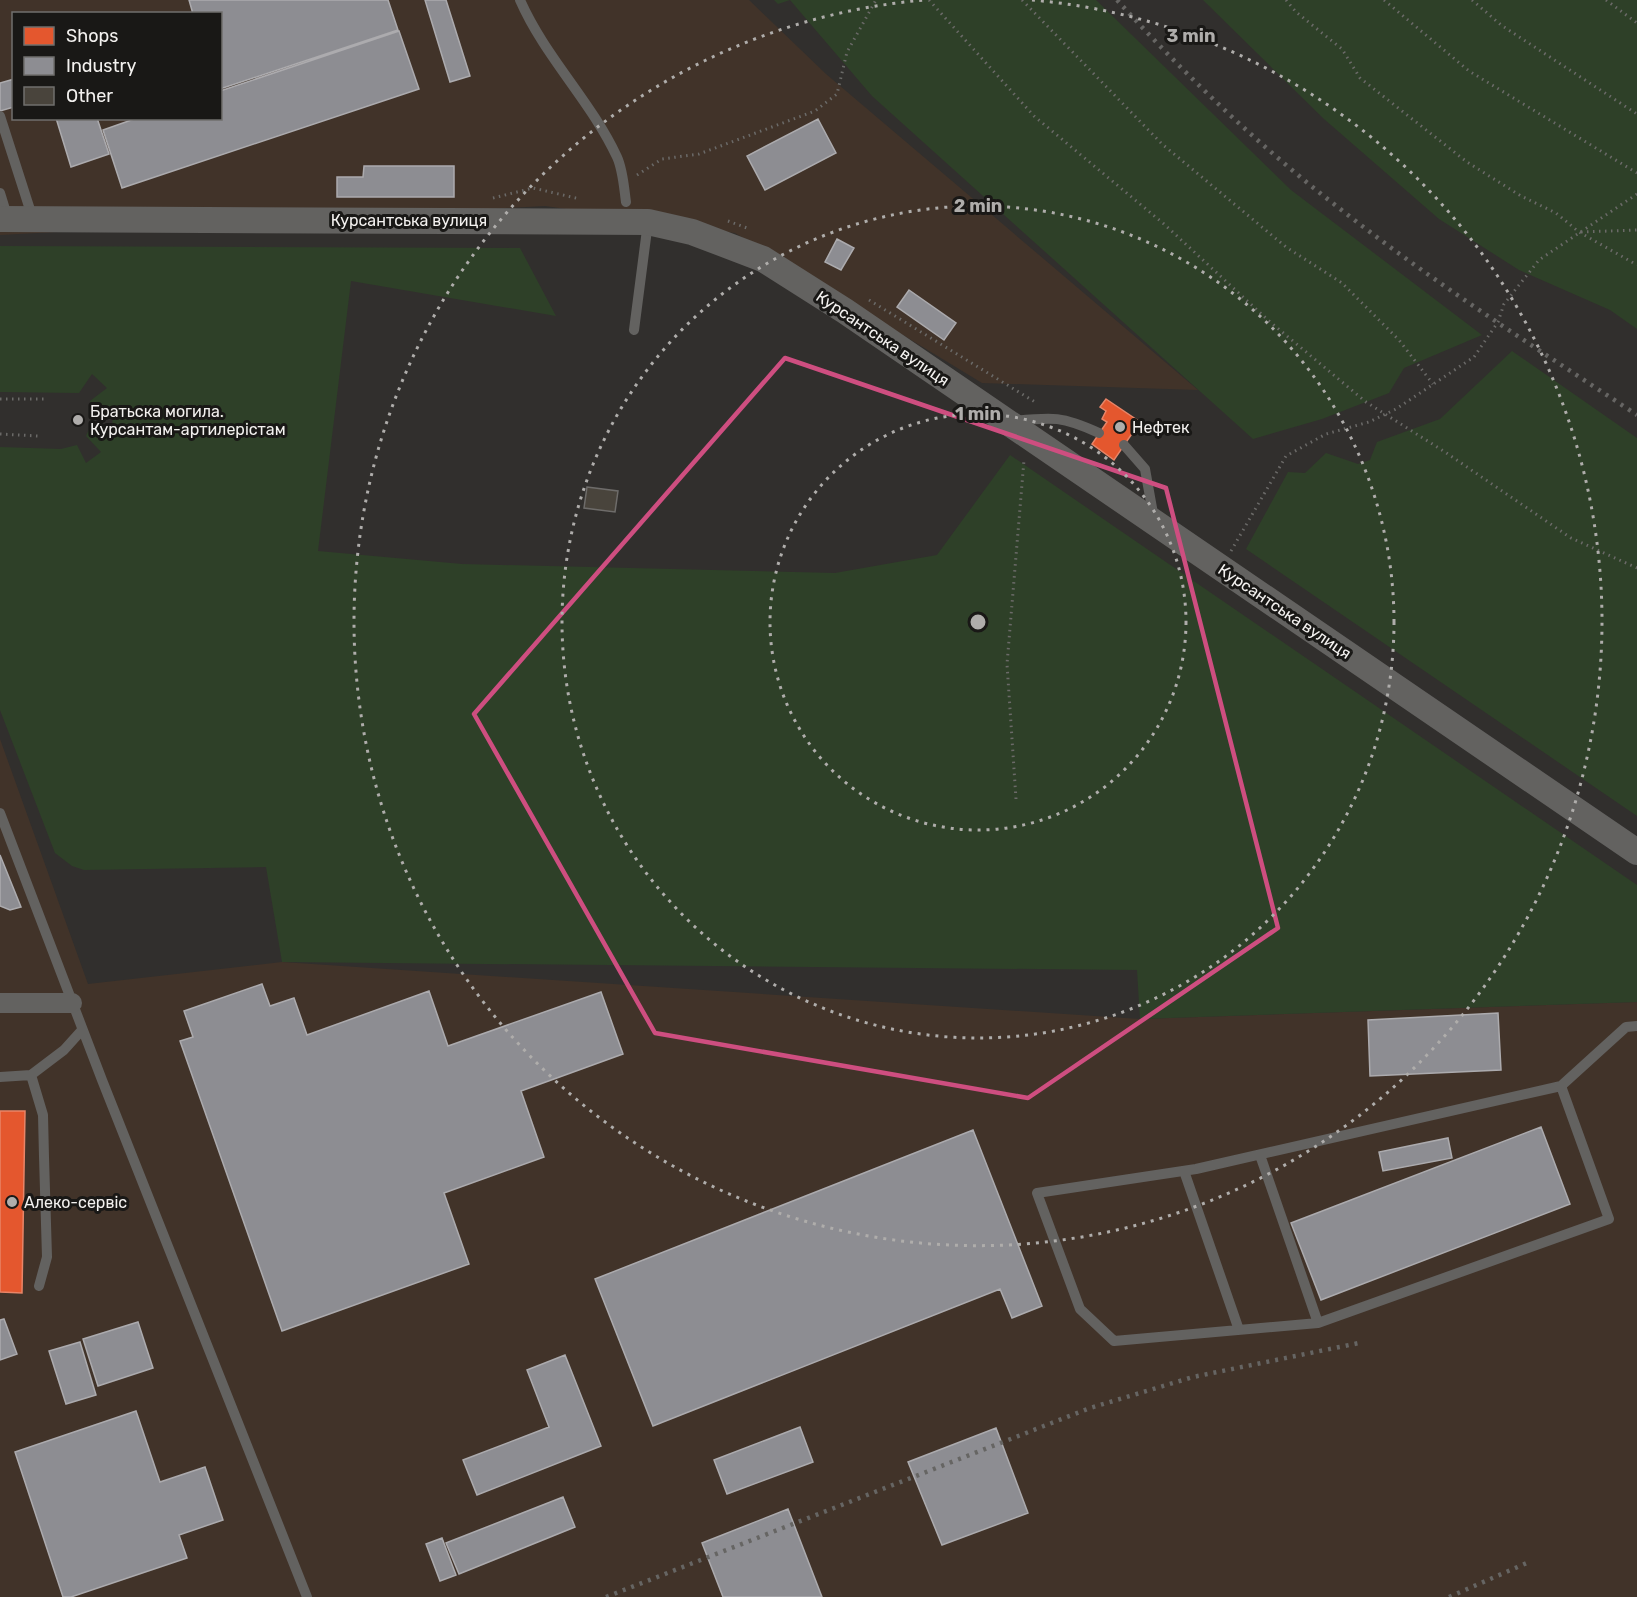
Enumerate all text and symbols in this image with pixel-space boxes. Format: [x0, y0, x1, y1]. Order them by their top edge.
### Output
legend [12, 12, 222, 120]
text: Shops [66, 25, 118, 47]
text: 3 min [1167, 25, 1215, 47]
text: Industry [66, 55, 136, 77]
text: Other [66, 85, 113, 107]
text: 2 min [954, 195, 1002, 217]
street label: Курсантська вулиця [331, 211, 487, 230]
street label: Курсантська вулиця [813, 287, 953, 390]
place label: Братьска могила. Курсантам-артилерістам [90, 402, 286, 439]
text: 1 min [955, 403, 1001, 425]
marker: Братьска могила. Курсантам-артилерістам [71, 413, 85, 427]
place label: Нефтек [1132, 418, 1190, 437]
marker: Нефтек [1113, 420, 1127, 434]
street label: Курсантська вулиця [1215, 560, 1355, 663]
centre of rings [968, 612, 988, 632]
place label: Алеко-сервіс [24, 1193, 127, 1212]
marker: Алеко-сервіс [5, 1195, 19, 1209]

